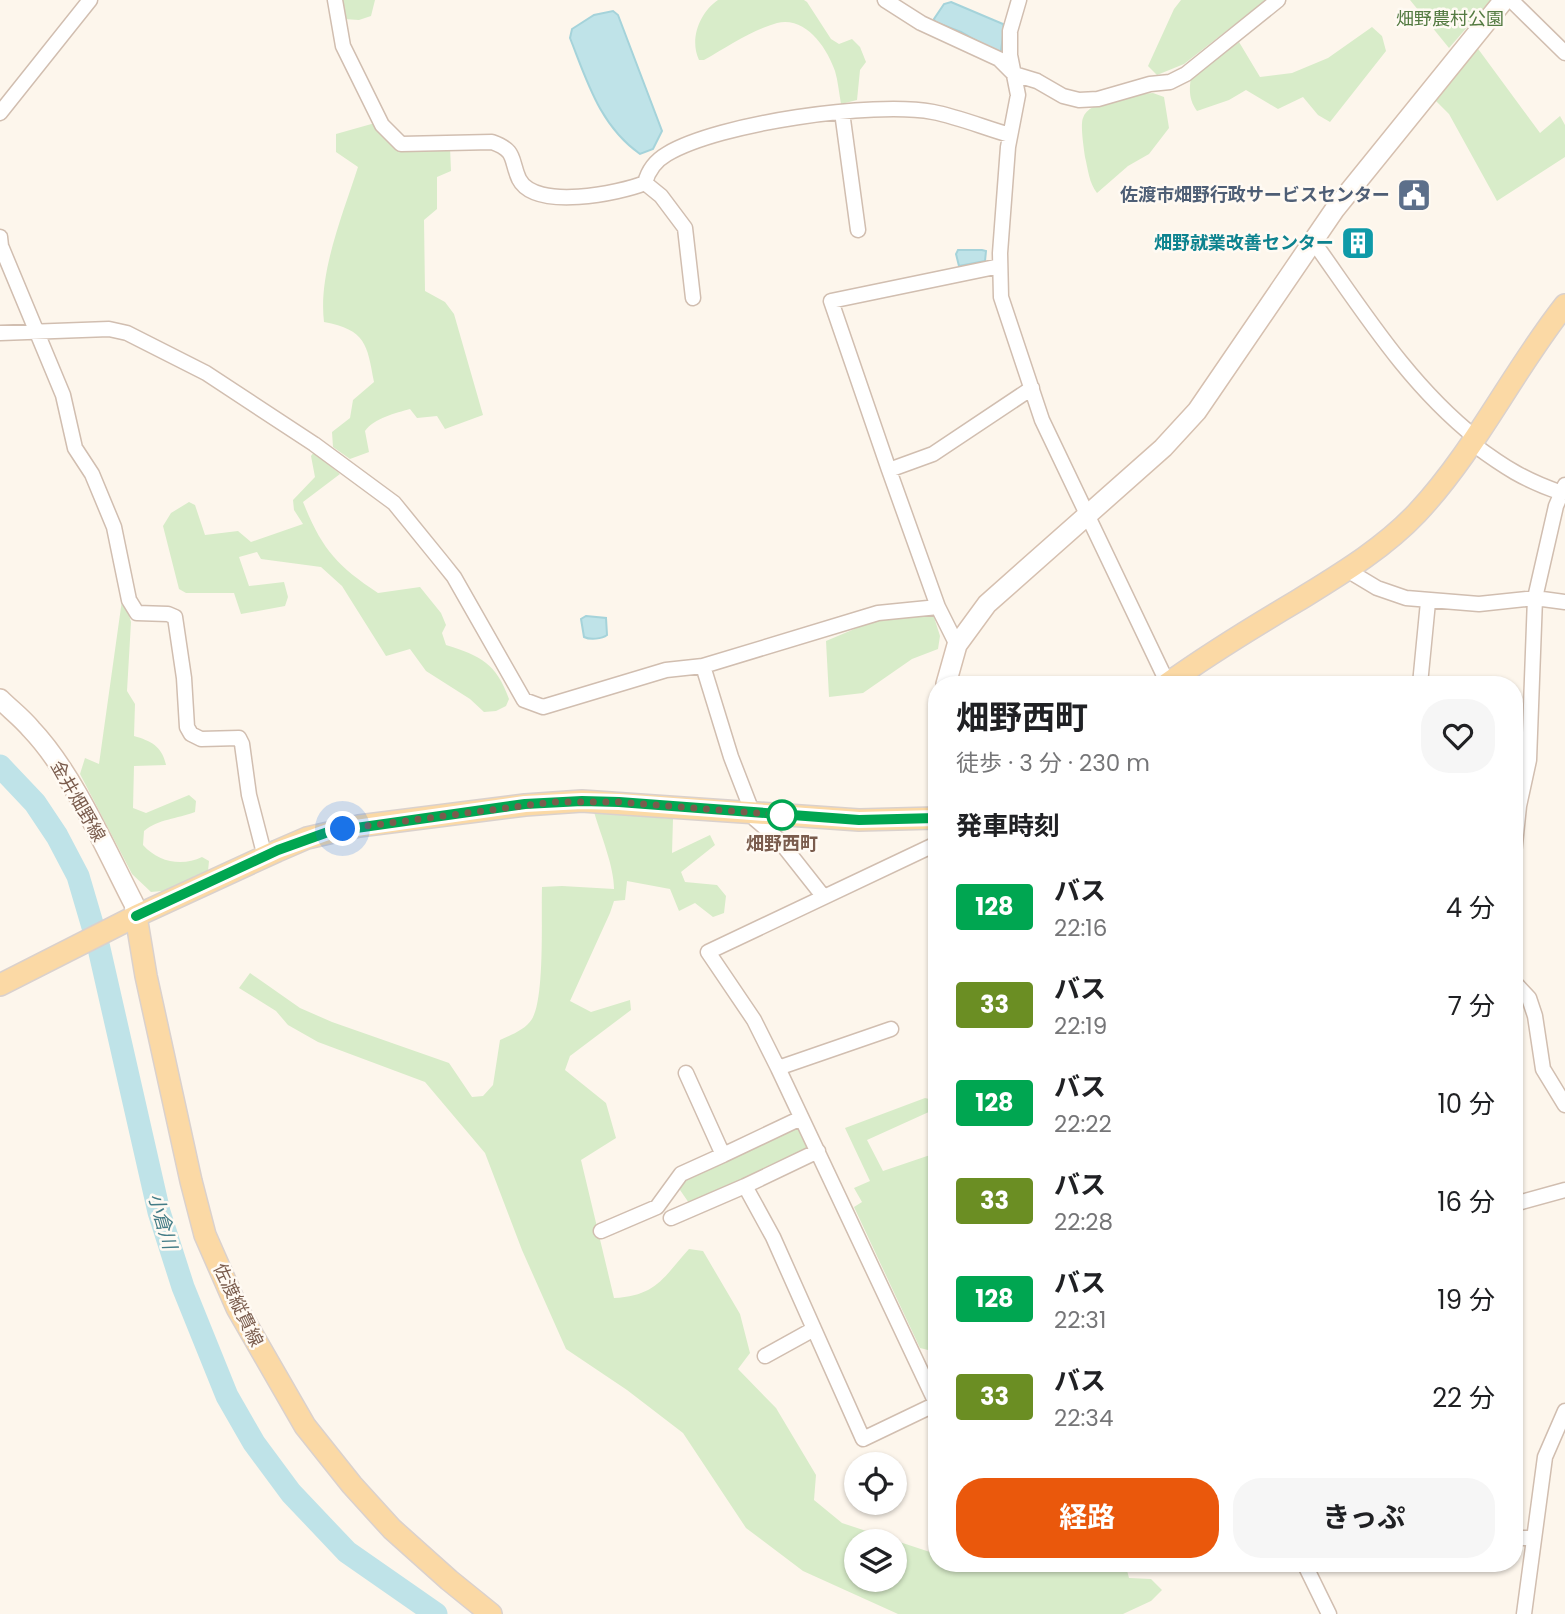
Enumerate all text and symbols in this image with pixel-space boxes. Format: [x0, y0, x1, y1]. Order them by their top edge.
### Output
park label: 畑野農村公園 [1396, 6, 1504, 31]
public building icon: 佐渡市畑野行政サービスセンター [1395, 176, 1433, 214]
place label: 佐渡市畑野行政サービスセンター [1120, 182, 1390, 207]
building icon: 畑野就業改善センター [1339, 224, 1377, 262]
place label: 畑野就業改善センター [1154, 230, 1334, 255]
text: 畑野西町 [956, 694, 1088, 741]
button: heart [1421, 699, 1495, 773]
text: 徒歩 · 3 分 · 230 m [956, 747, 1150, 779]
street label: 金井畑野線 [45, 756, 112, 846]
marker: 畑野西町 [767, 800, 797, 830]
text: 発車時刻 [956, 808, 1060, 844]
your location [325, 811, 360, 846]
place label: 畑野西町 [746, 831, 818, 856]
text: バス [1054, 873, 1106, 909]
text: 128 [975, 890, 1014, 923]
text: 4 分 [1446, 890, 1495, 926]
text: 22:16 [1054, 912, 1107, 944]
text: バス [1054, 971, 1106, 1007]
text: 33 [980, 988, 1009, 1021]
text: 7 分 [1448, 988, 1495, 1024]
text: 22:19 [1054, 1010, 1107, 1042]
text: バス [1054, 1069, 1106, 1105]
text: 128 [975, 1086, 1014, 1119]
text: 10 分 [1437, 1086, 1495, 1122]
text: 22:22 [1054, 1108, 1112, 1140]
text: バス [1054, 1167, 1106, 1203]
text: 33 [980, 1184, 1009, 1217]
text: 16 分 [1437, 1184, 1495, 1220]
water label: 小倉川 [142, 1190, 184, 1254]
text: 22:28 [1054, 1206, 1113, 1238]
street label: 佐渡縦貫線 [207, 1259, 269, 1351]
text: バス [1054, 1265, 1106, 1301]
text: 128 [975, 1282, 1014, 1315]
text: 19 分 [1437, 1282, 1495, 1318]
text: 22:31 [1054, 1304, 1106, 1336]
text: バス [1054, 1363, 1106, 1399]
text: 33 [980, 1380, 1009, 1413]
text: 22 分 [1432, 1380, 1495, 1416]
text: 22:34 [1054, 1402, 1113, 1434]
map controls [844, 1452, 907, 1592]
button: locate [844, 1452, 907, 1515]
button: 経路 [956, 1478, 1219, 1558]
button: きっぷ [1233, 1478, 1495, 1558]
button: layers [844, 1529, 907, 1592]

